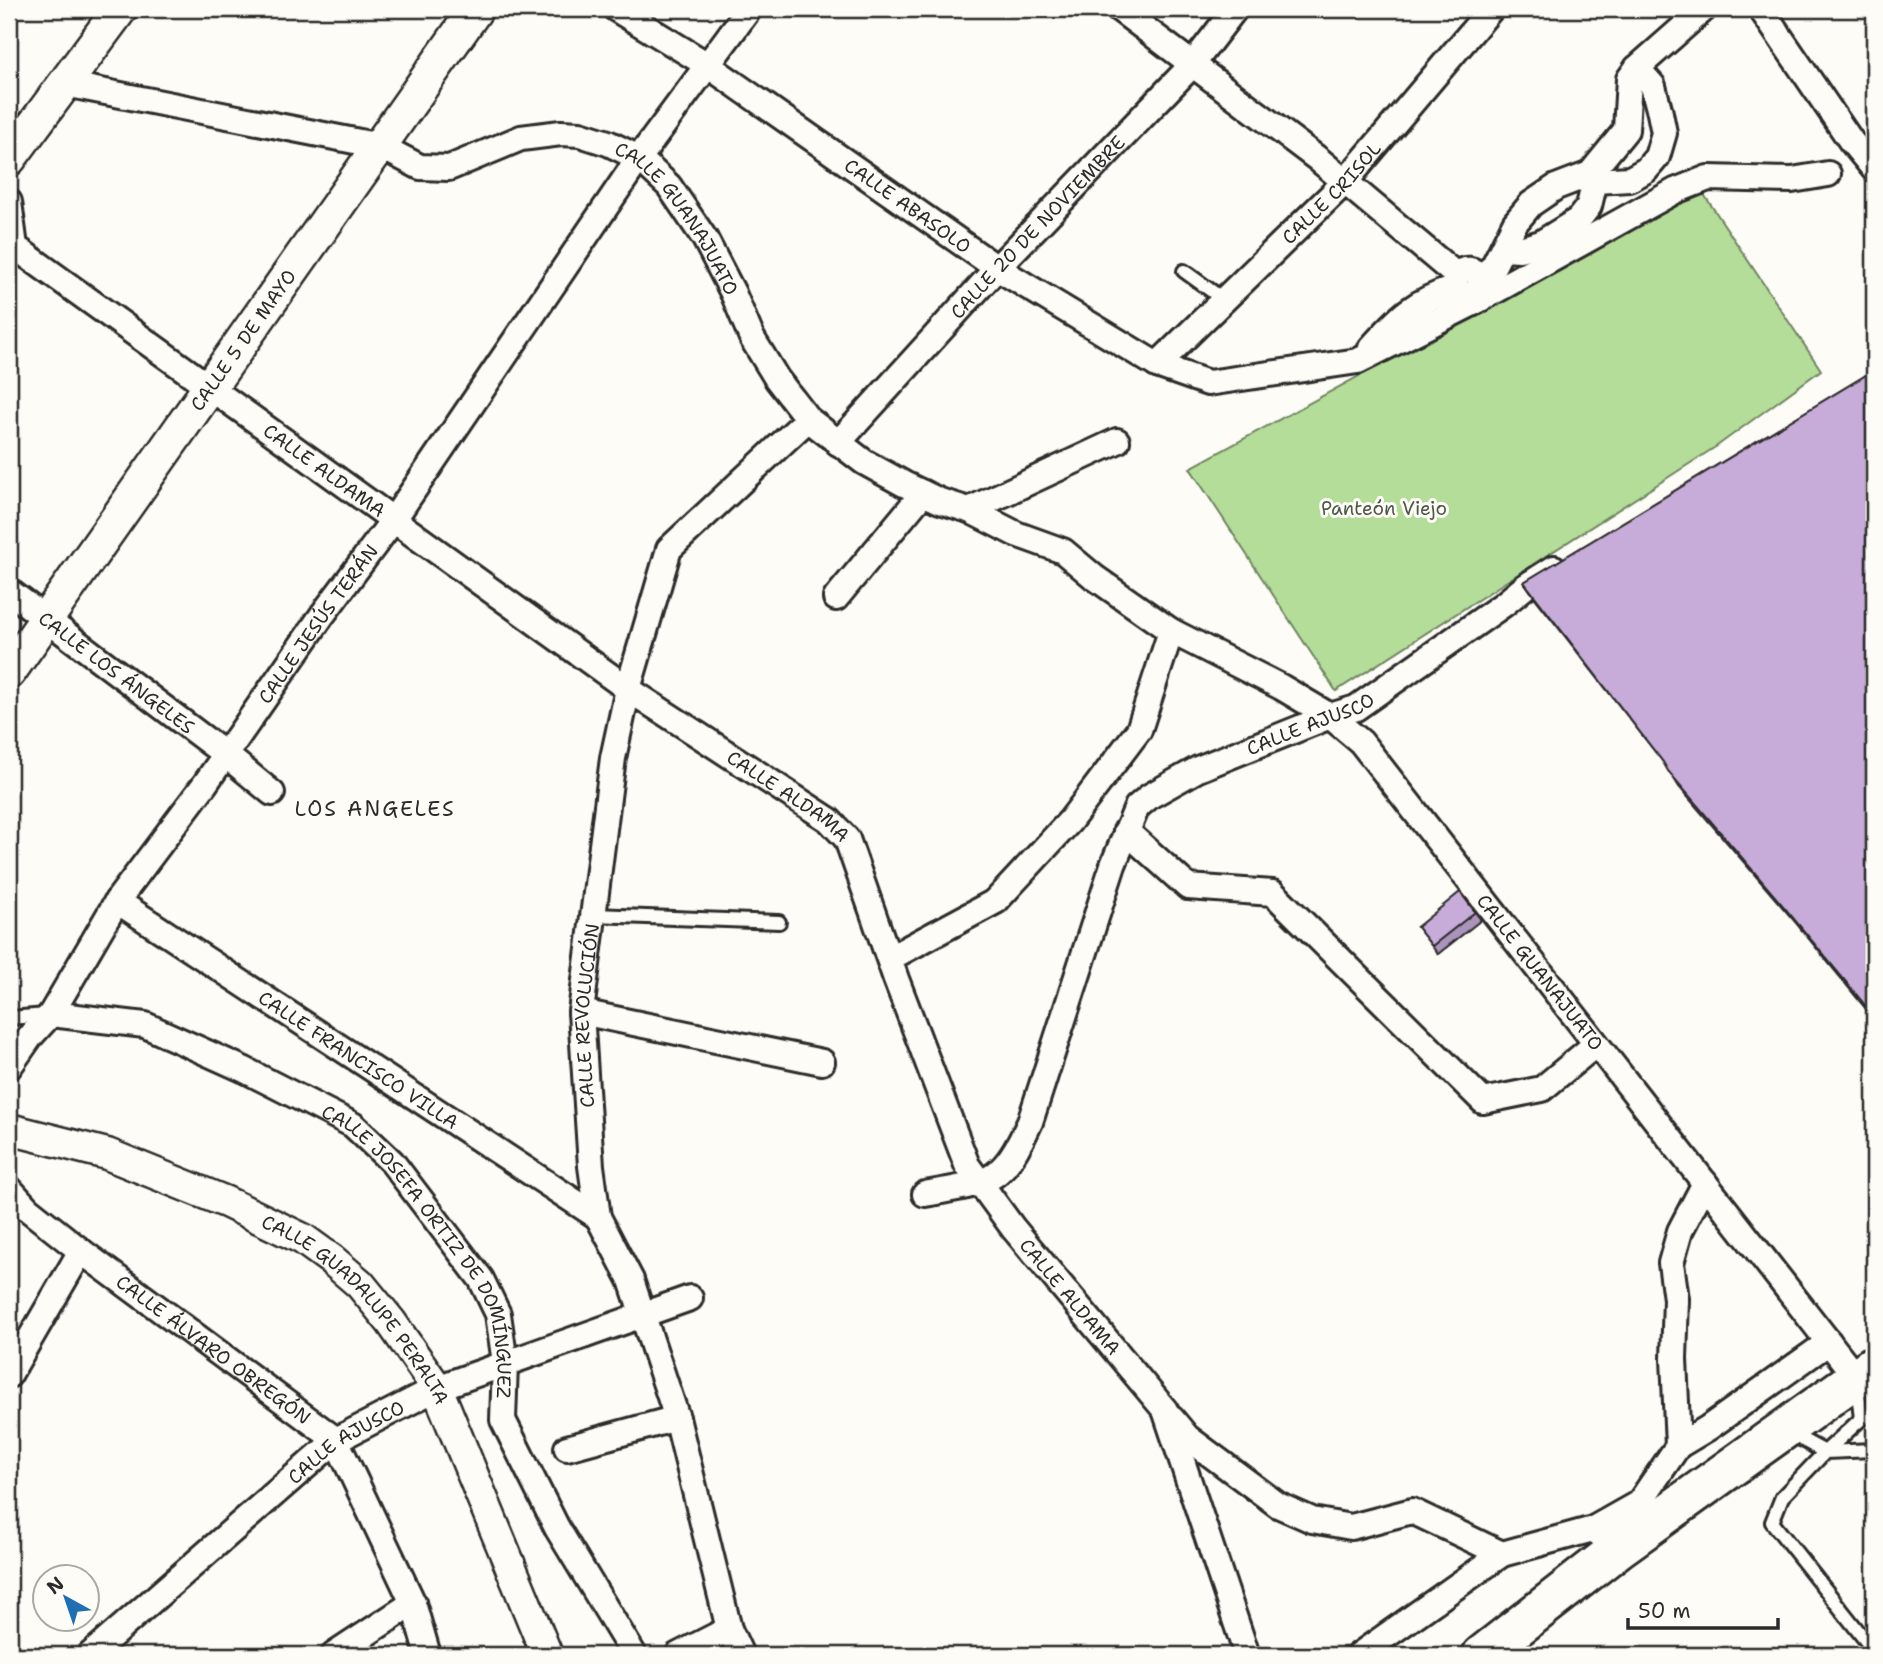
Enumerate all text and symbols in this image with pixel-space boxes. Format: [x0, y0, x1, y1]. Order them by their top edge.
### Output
street label: CALLE 20 DE NOVIEMBRE [945, 130, 1131, 324]
street label: CALLE GUANAJUATO [611, 136, 744, 299]
street label: CALLE CRISOL [1277, 137, 1387, 250]
street label: CALLE ABASOLO [839, 153, 976, 259]
street label: CALLE 5 DE MAYO [185, 265, 302, 416]
street label: CALLE ALDAMA [258, 418, 390, 523]
park label: Panteón Viejo [1321, 496, 1447, 521]
street label: CALLE JESÚS TERÁN [253, 539, 384, 709]
street label: CALLE LOS ÁNGELES [33, 606, 199, 740]
street label: CALLE AJUSCO [1243, 687, 1379, 761]
street label: CALLE ALDAMA [722, 745, 855, 847]
district label: LOS ANGELES [294, 795, 456, 823]
street label: CALLE GUANAJUATO [1471, 889, 1609, 1056]
street label: CALLE REVOLUCIÓN [569, 922, 605, 1109]
street label: CALLE FRANCISCO VILLA [253, 985, 463, 1135]
street label: CALLE JOSEFA ORTIZ DE DOMÍNGUEZ [317, 1099, 517, 1399]
street label: CALLE GUADALUPE PERALTA [258, 1209, 454, 1408]
street label: CALLE ALDAMA [1014, 1233, 1126, 1361]
street label: CALLE ÁLVARO OBREGÓN [111, 1269, 316, 1430]
street label: CALLE AJUSCO [283, 1395, 409, 1490]
north arrow [32, 1562, 102, 1632]
text: N [42, 1571, 69, 1600]
scale bar [1628, 1587, 1778, 1631]
text: 50 m [1638, 1597, 1691, 1625]

